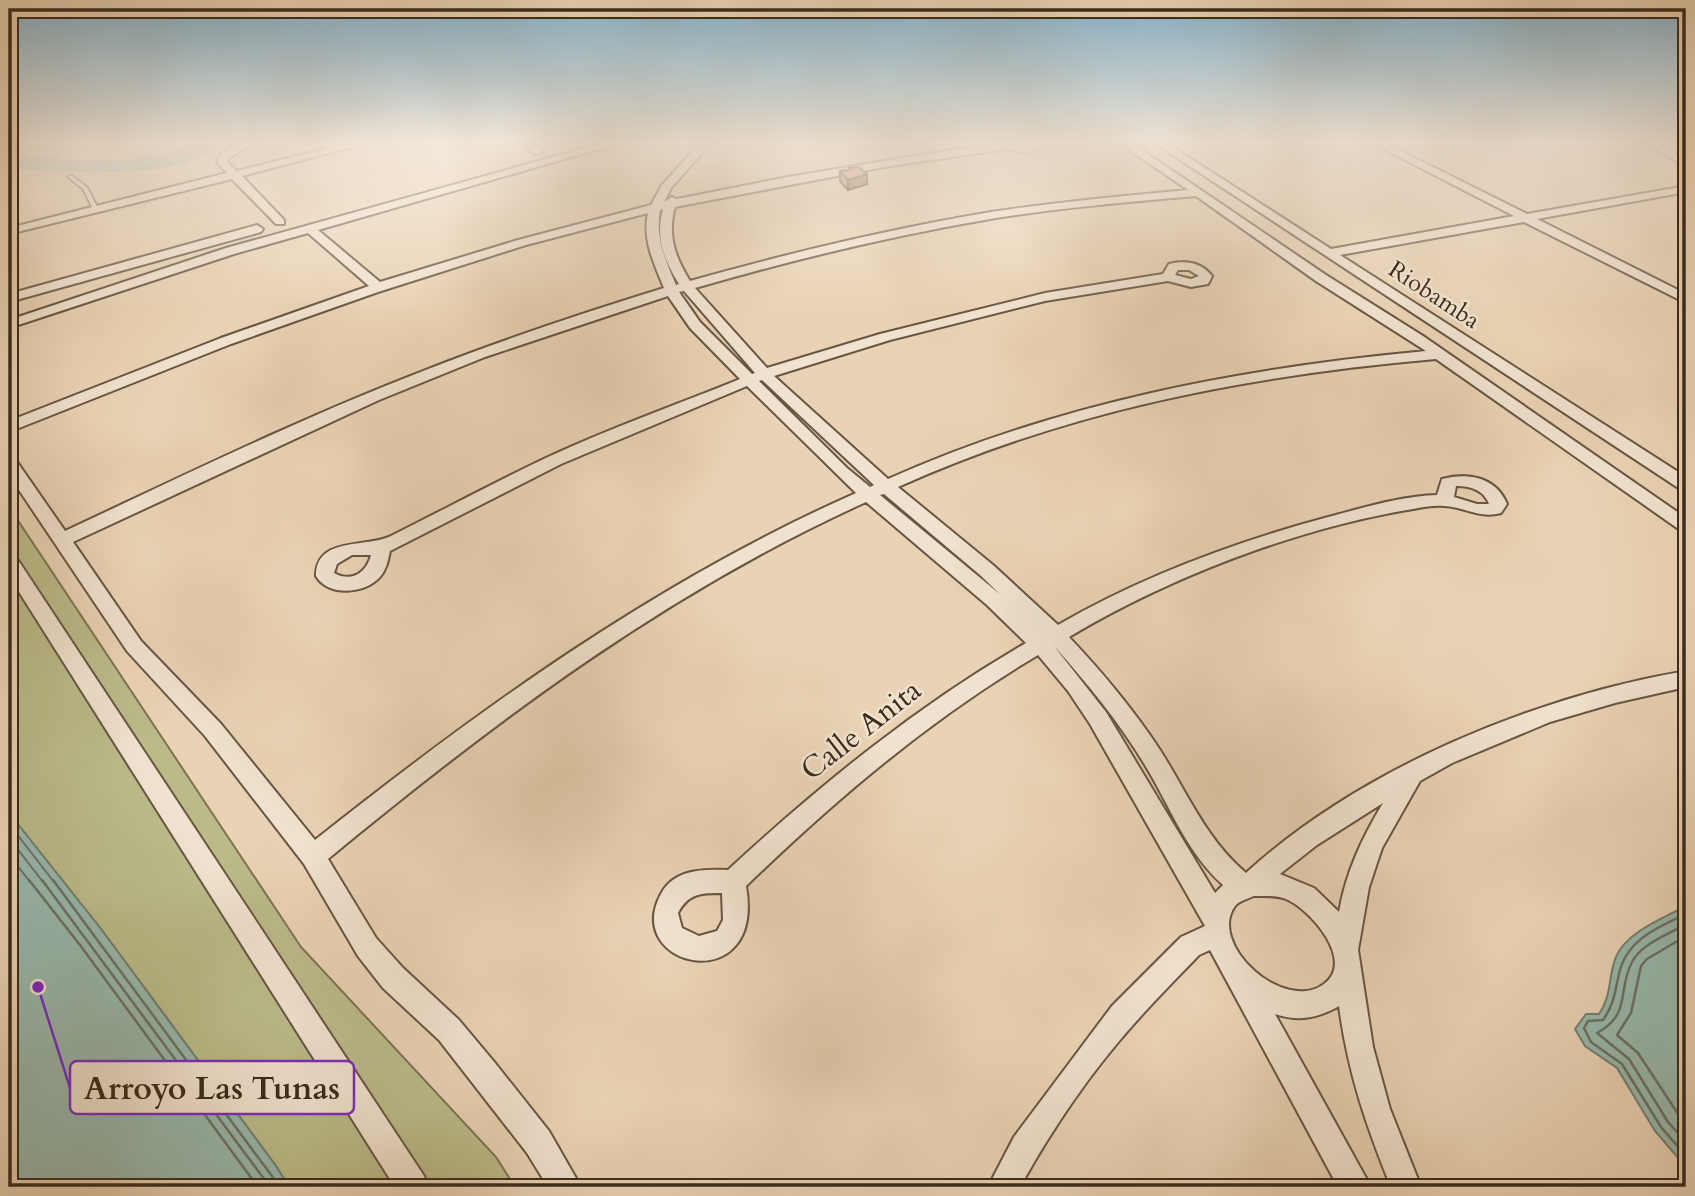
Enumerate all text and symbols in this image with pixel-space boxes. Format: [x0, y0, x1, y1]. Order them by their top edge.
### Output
street label: Riobamba [1382, 253, 1487, 337]
street label: Calle Anita [792, 670, 930, 790]
callout: Arroyo Las Tunas [70, 1061, 354, 1114]
text: Arroyo Las Tunas [84, 1067, 340, 1111]

